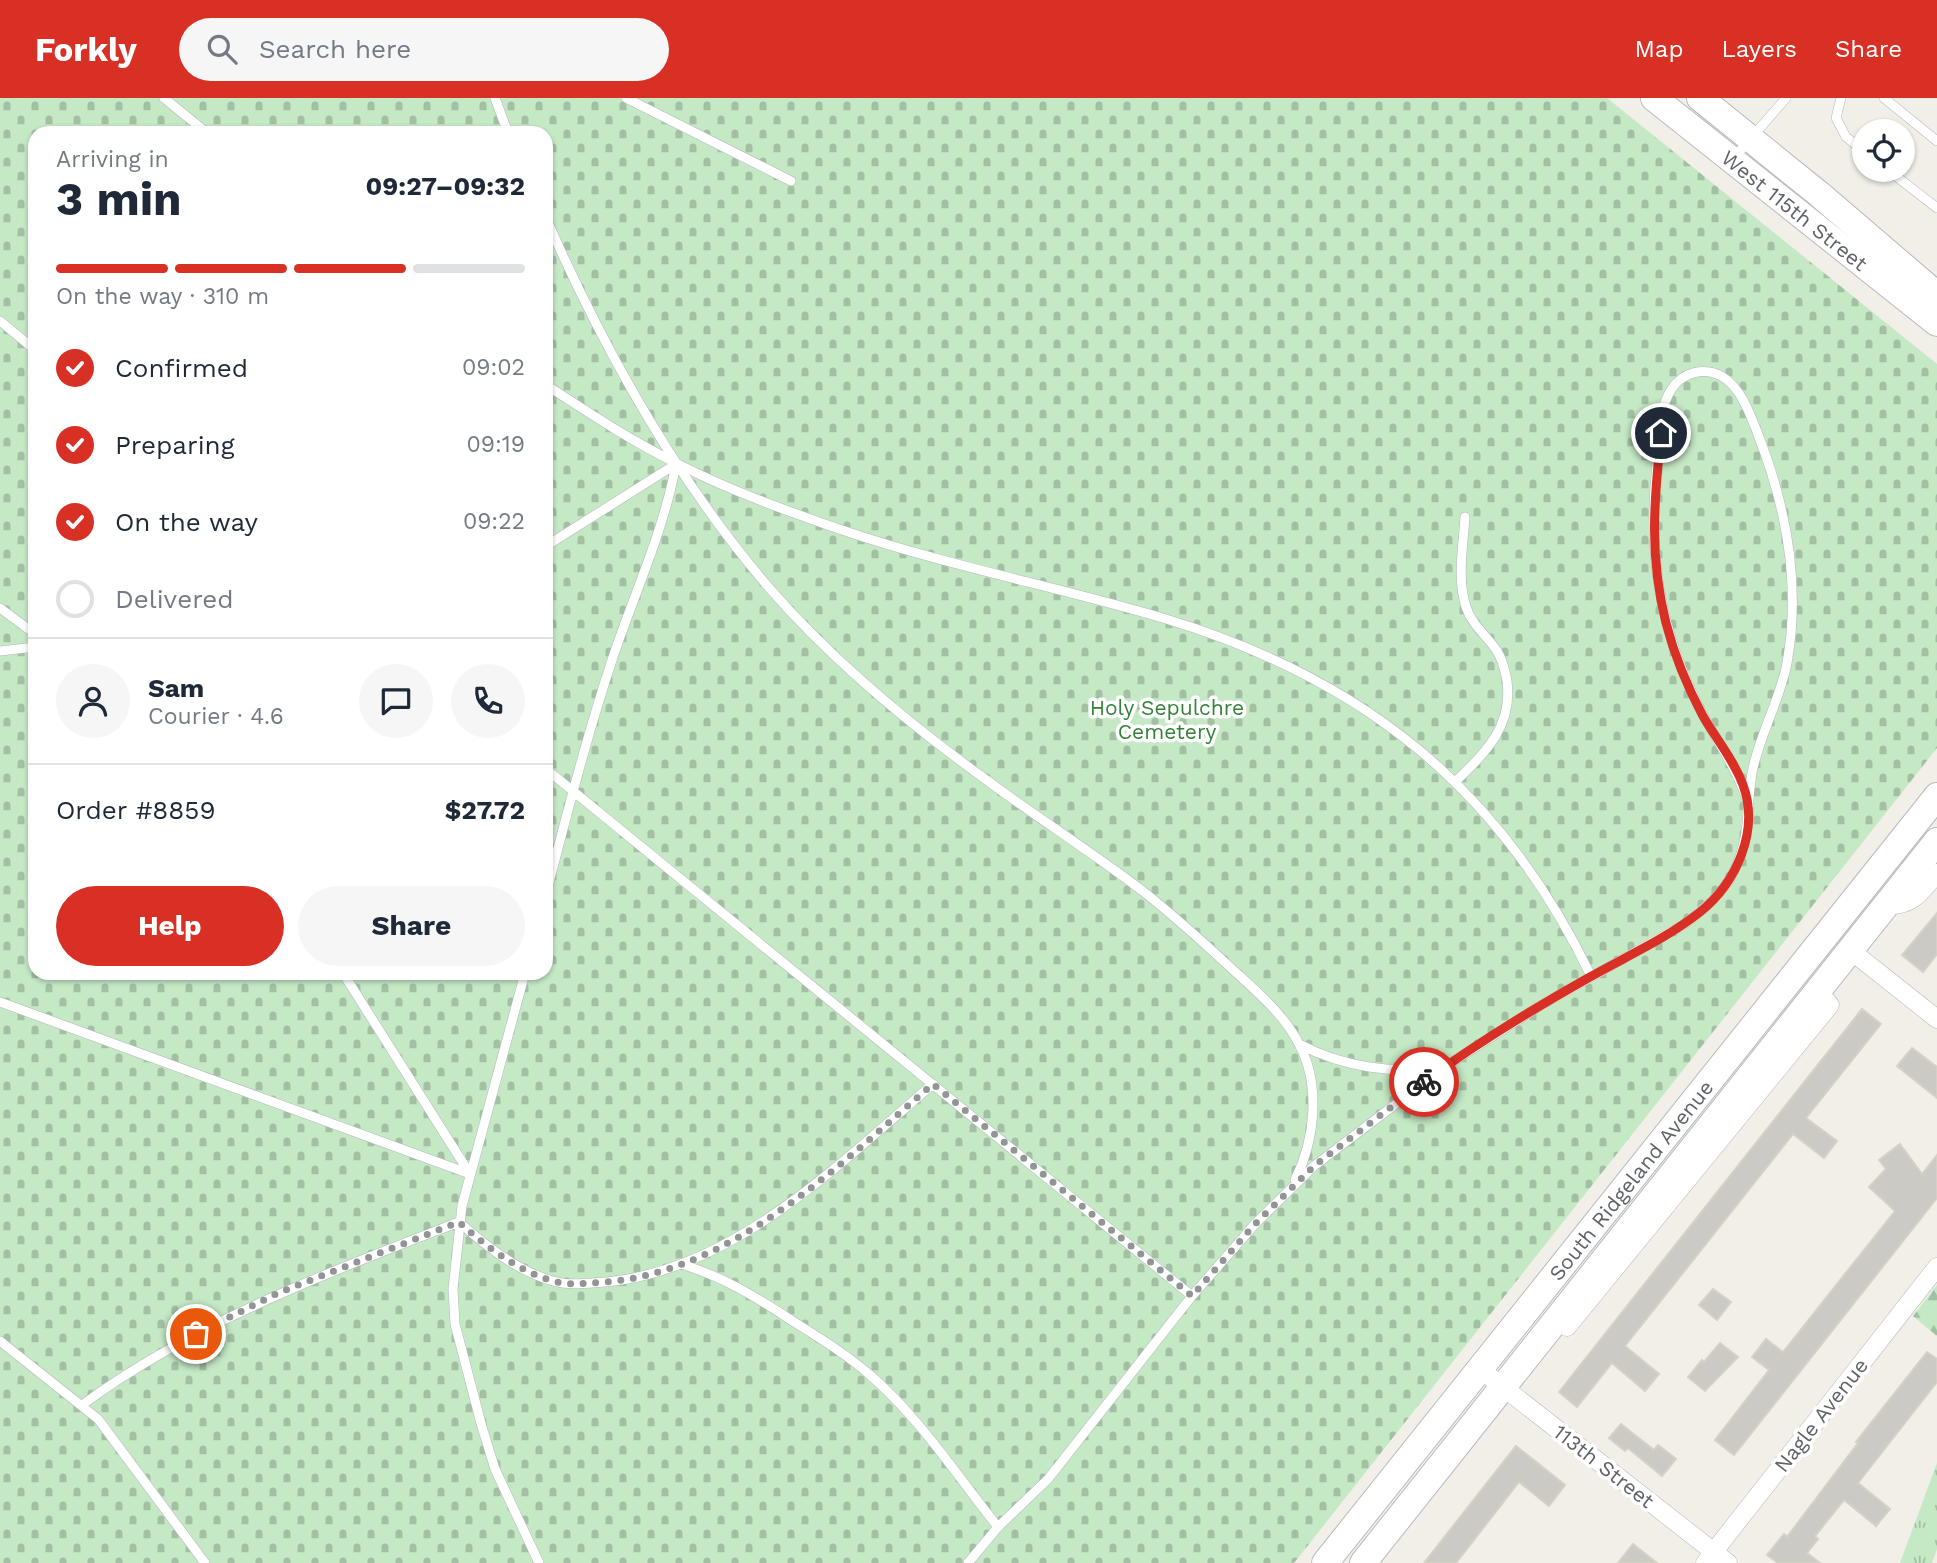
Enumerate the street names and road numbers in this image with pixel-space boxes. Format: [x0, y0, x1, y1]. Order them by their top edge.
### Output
street label: West 115th Street [1717, 144, 1873, 276]
street label: South Ridgeland Avenue [1543, 1075, 1718, 1285]
street label: Nagle Avenue [1769, 1353, 1873, 1477]
street label: 113th Street [1549, 1419, 1659, 1513]

